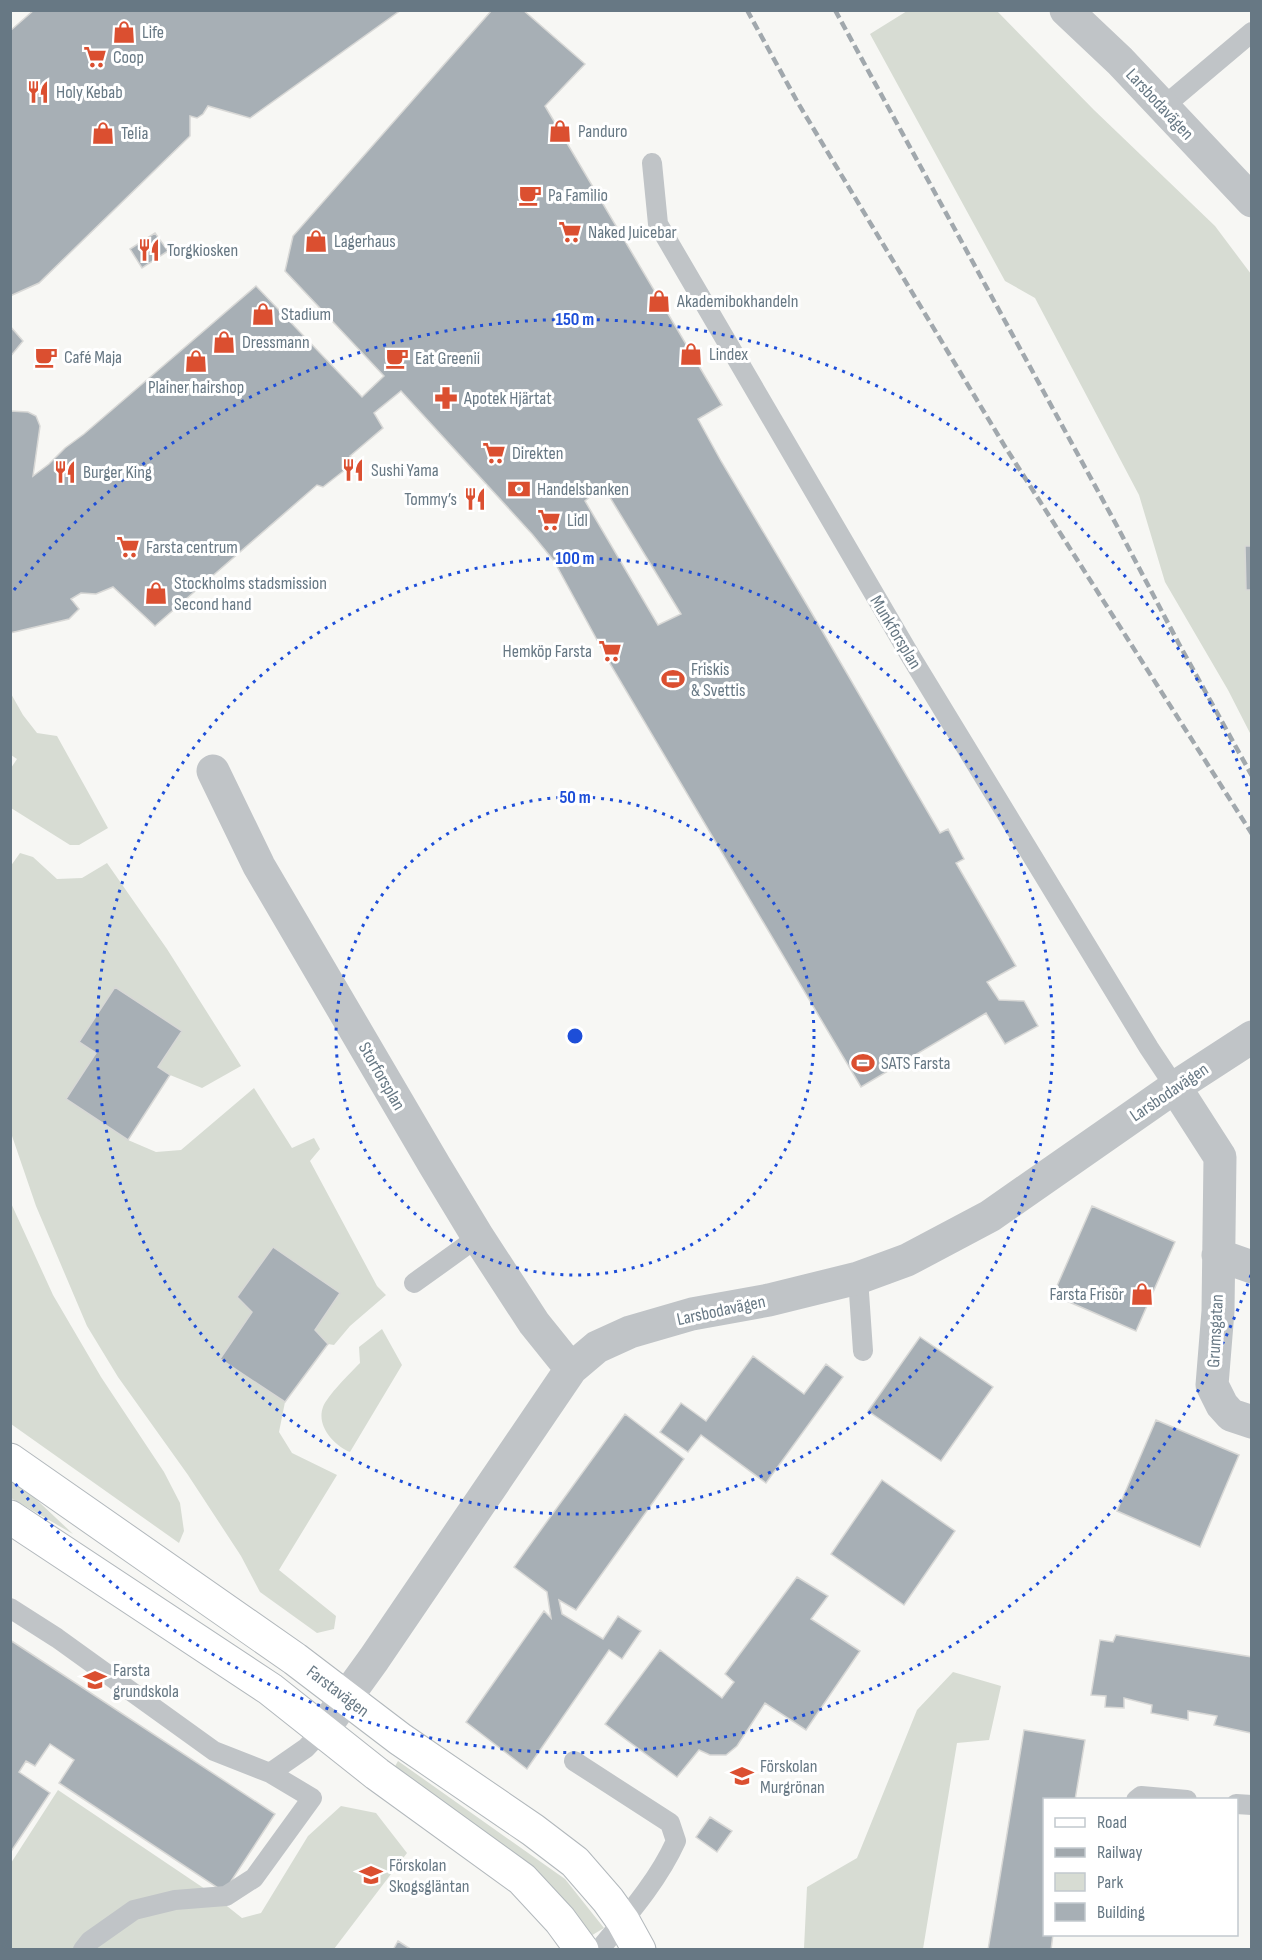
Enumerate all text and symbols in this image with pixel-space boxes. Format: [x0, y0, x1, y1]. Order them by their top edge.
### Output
shop icon: Life [111, 19, 137, 45]
place label: Life [142, 22, 164, 43]
supermarket icon: Coop [82, 44, 108, 70]
place label: Coop [113, 47, 144, 68]
street label: Larsbodavägen [1121, 64, 1198, 144]
restaurant icon: Holy Kebab [25, 79, 51, 105]
place label: Holy Kebab [56, 82, 123, 103]
shop icon: Panduro [547, 118, 573, 144]
shop icon: Telia [90, 120, 116, 146]
place label: Panduro [578, 121, 627, 142]
place label: Telia [121, 123, 148, 144]
cafe icon: Pa Familio [517, 182, 543, 208]
place label: Pa Familio [548, 185, 608, 206]
supermarket icon: Naked Juicebar [557, 219, 583, 245]
place label: Naked Juicebar [588, 222, 677, 243]
shop icon: Lagerhaus [303, 228, 329, 254]
place label: Lagerhaus [334, 231, 396, 252]
restaurant icon: Torgkiosken [136, 237, 162, 263]
place label: Torgkiosken [167, 240, 238, 261]
shop icon: Akademibokhandeln [646, 288, 672, 314]
place label: Akademibokhandeln [676, 291, 798, 312]
shop icon: Stadium [250, 301, 276, 327]
place label: Stadium [281, 304, 331, 325]
text: 150 m [556, 309, 594, 330]
shop icon: Dressmann [211, 329, 237, 355]
place label: Dressmann [242, 332, 310, 353]
shop icon: Lindex [678, 341, 704, 367]
cafe icon: Café Maja [33, 344, 59, 370]
place label: Lindex [709, 344, 748, 365]
cafe icon: Eat Greenii [384, 345, 410, 371]
place label: Café Maja [64, 347, 122, 368]
shop icon: Plainer hairshop [183, 348, 209, 374]
place label: Eat Greenii [415, 348, 480, 369]
place label: Plainer hairshop [148, 377, 244, 398]
pharmacy icon: Apotek Hjärtat [433, 385, 459, 411]
place label: Apotek Hjärtat [463, 388, 552, 409]
supermarket icon: Direkten [481, 440, 507, 466]
place label: Direkten [512, 443, 564, 464]
restaurant icon: Sushi Yama [340, 457, 366, 483]
restaurant icon: Burger King [52, 459, 78, 485]
place label: Sushi Yama [371, 460, 439, 481]
place label: Burger King [83, 462, 152, 483]
bank icon: Handelsbanken [506, 476, 532, 502]
place label: Handelsbanken [537, 479, 629, 500]
restaurant icon: Tommy’s [462, 486, 488, 512]
place label: Tommy’s [404, 489, 457, 510]
supermarket icon: Lidl [536, 507, 562, 533]
place label: Lidl [567, 510, 588, 531]
supermarket icon: Farsta centrum [115, 534, 141, 560]
place label: Farsta centrum [146, 537, 238, 558]
text: 100 m [556, 548, 595, 569]
place label: Stockholms stadsmission Second hand [174, 573, 327, 615]
shop icon: Stockholms stadsmission Second hand [143, 580, 169, 606]
street label: Munkforsplan [865, 592, 926, 673]
supermarket icon: Hemköp Farsta [597, 638, 623, 664]
place label: Hemköp Farsta [503, 641, 592, 662]
place label: Friskis & Svettis [691, 659, 745, 701]
sports icon: Friskis & Svettis [660, 666, 686, 692]
text: 50 m [559, 787, 591, 808]
centre of rings [565, 1026, 585, 1046]
street label: Storforsplan [354, 1039, 409, 1114]
sports icon: SATS Farsta [850, 1050, 876, 1076]
place label: SATS Farsta [881, 1053, 951, 1074]
street label: Larsbodavägen [1126, 1059, 1212, 1126]
shop icon: Farsta Frisör [1129, 1281, 1155, 1307]
place label: Farsta Frisör [1050, 1284, 1124, 1305]
street label: Larsbodavägen [675, 1291, 767, 1330]
street label: Grumsgatan [1203, 1294, 1228, 1368]
place label: Farsta grundskola [113, 1660, 179, 1702]
street label: Farstavägen [302, 1661, 373, 1722]
school or university icon: Farsta grundskola [82, 1667, 108, 1693]
place label: Förskolan Murgrönan [760, 1756, 825, 1798]
school or university icon: Förskolan Murgrönan [729, 1763, 755, 1789]
legend [1043, 1798, 1238, 1936]
text: Road [1097, 1812, 1127, 1833]
text: Railway [1097, 1842, 1142, 1863]
place label: Förskolan Skogsgläntan [389, 1855, 470, 1897]
school or university icon: Förskolan Skogsgläntan [358, 1862, 384, 1888]
text: Park [1097, 1872, 1123, 1893]
text: Building [1097, 1902, 1145, 1923]

